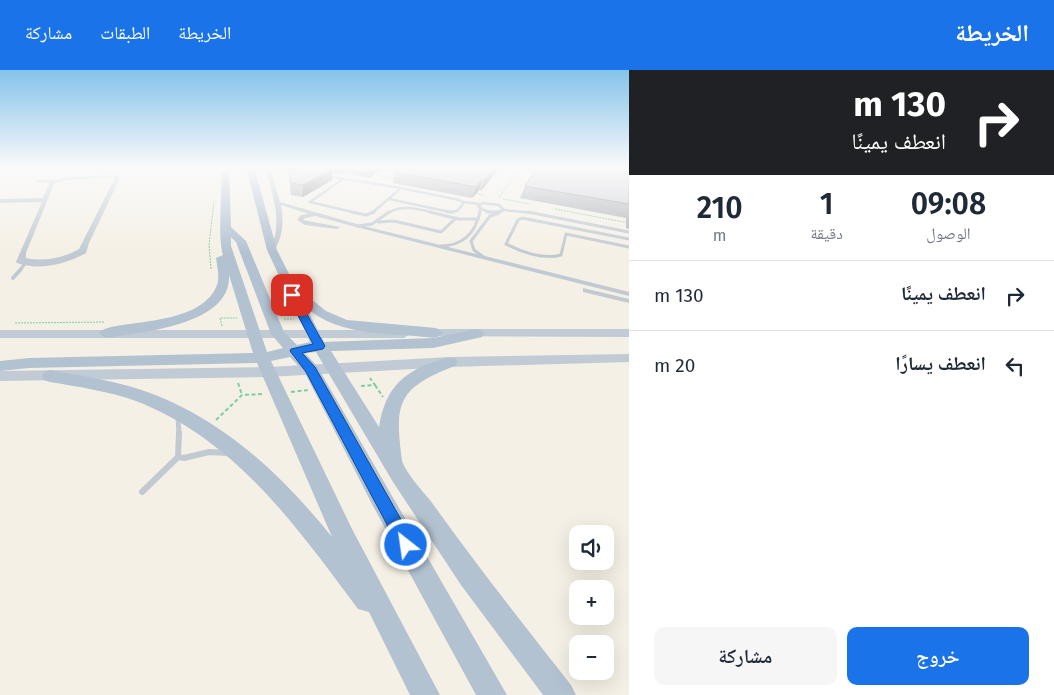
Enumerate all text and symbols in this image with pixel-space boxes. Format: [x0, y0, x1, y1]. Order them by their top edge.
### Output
text: الخريطة [955, 19, 1029, 47]
text: مشاركة [25, 22, 72, 44]
text: الطبقات [100, 22, 150, 44]
text: الخريطة [178, 22, 231, 44]
text: 130 m [853, 83, 946, 125]
icon: right [964, 90, 1029, 155]
text: انعطف يمينًا [851, 128, 946, 155]
text: 1 [820, 186, 834, 222]
text: 09:08 [911, 186, 986, 222]
text: 210 [697, 190, 743, 226]
text: دقيقة [810, 224, 843, 243]
text: الوصول [926, 224, 971, 243]
text: m [713, 226, 727, 245]
pin [271, 274, 313, 316]
icon: arrive [278, 281, 306, 309]
text: انعطف يمينًا [901, 282, 986, 305]
icon: right [1001, 282, 1029, 310]
text: 130 m [654, 284, 704, 307]
text: انعطف يسارًا [895, 352, 986, 375]
icon: left [1001, 352, 1029, 380]
text: 20 m [654, 354, 695, 377]
position arrow [379, 518, 431, 570]
map controls [569, 525, 614, 680]
button: sound [569, 525, 614, 570]
button: + [569, 580, 614, 625]
button: مشاركة [654, 627, 837, 685]
button: خروج [847, 627, 1029, 685]
button: − [569, 635, 614, 680]

